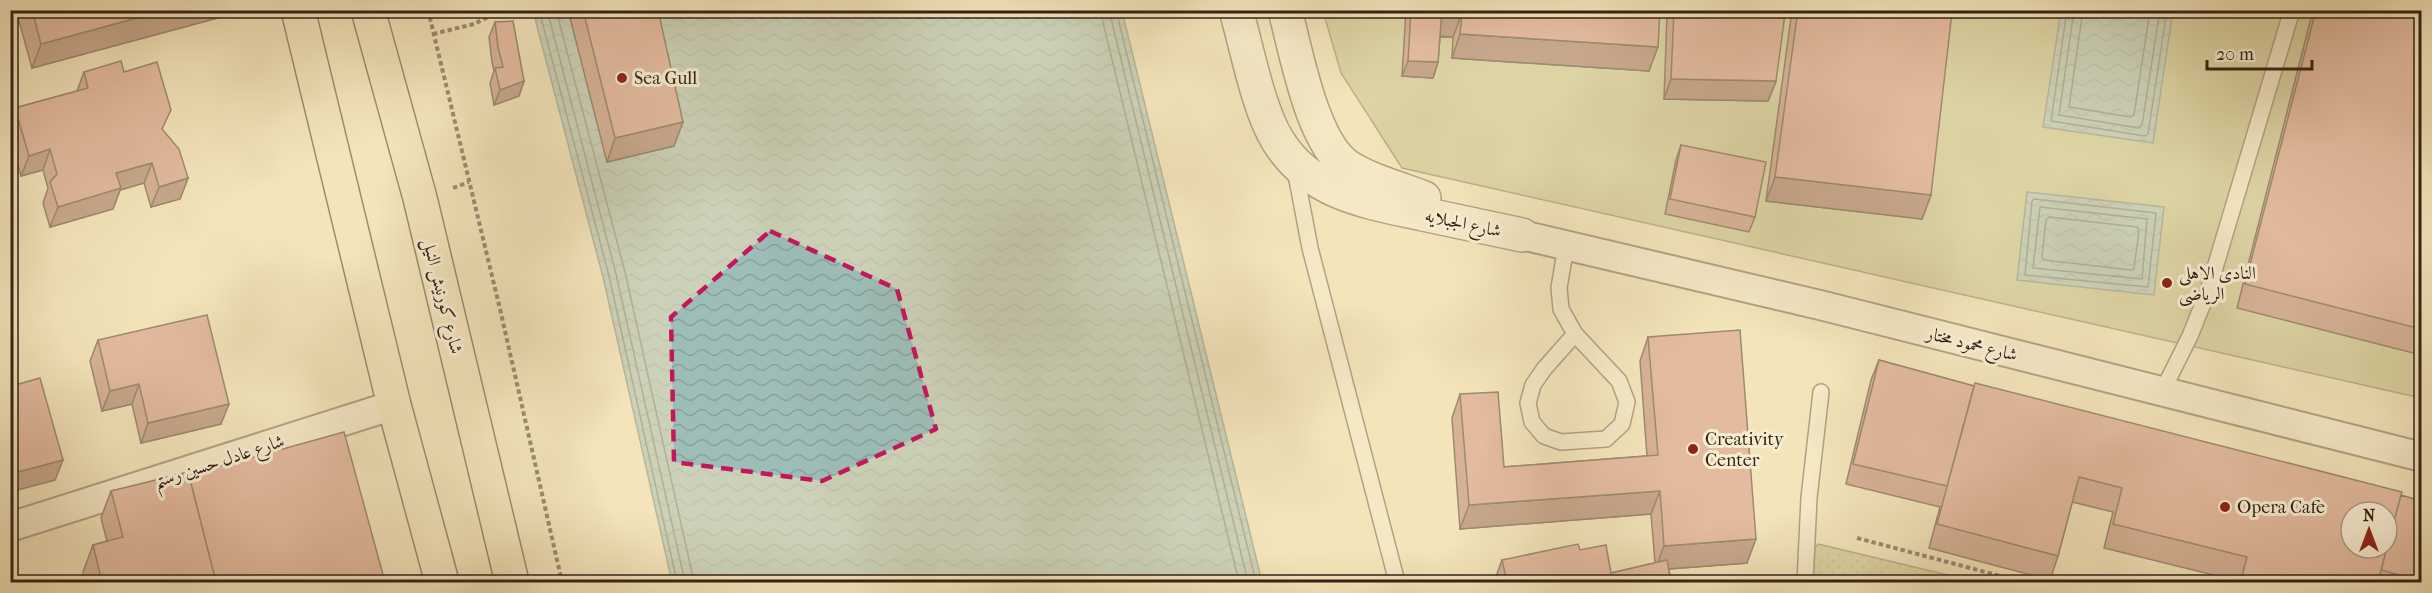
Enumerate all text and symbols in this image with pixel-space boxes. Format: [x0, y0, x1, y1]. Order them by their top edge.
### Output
scale bar [2207, 33, 2312, 71]
text: 20 m [2216, 44, 2254, 65]
place label: Sea Gull [634, 68, 697, 89]
marker: Sea Gull [615, 71, 629, 85]
street label: شارع الجبلايه [1422, 205, 1503, 246]
street label: شارع كورنيش النيل [414, 236, 467, 357]
place label: النادى الاهلى الرياضى [2179, 263, 2256, 307]
marker: النادى الاهلى الرياضى [2160, 276, 2174, 290]
street label: شارع محمود مختار [1921, 323, 2020, 370]
place label: Creativity Center [1705, 429, 1785, 471]
street label: شارع عادل حسين رستم [151, 430, 289, 499]
marker: Creativity Center [1686, 442, 1700, 456]
place label: Opera Cafe [2237, 497, 2325, 518]
marker: Opera Cafe [2218, 500, 2232, 514]
north arrow [2339, 500, 2399, 560]
text: N [2363, 506, 2376, 525]

